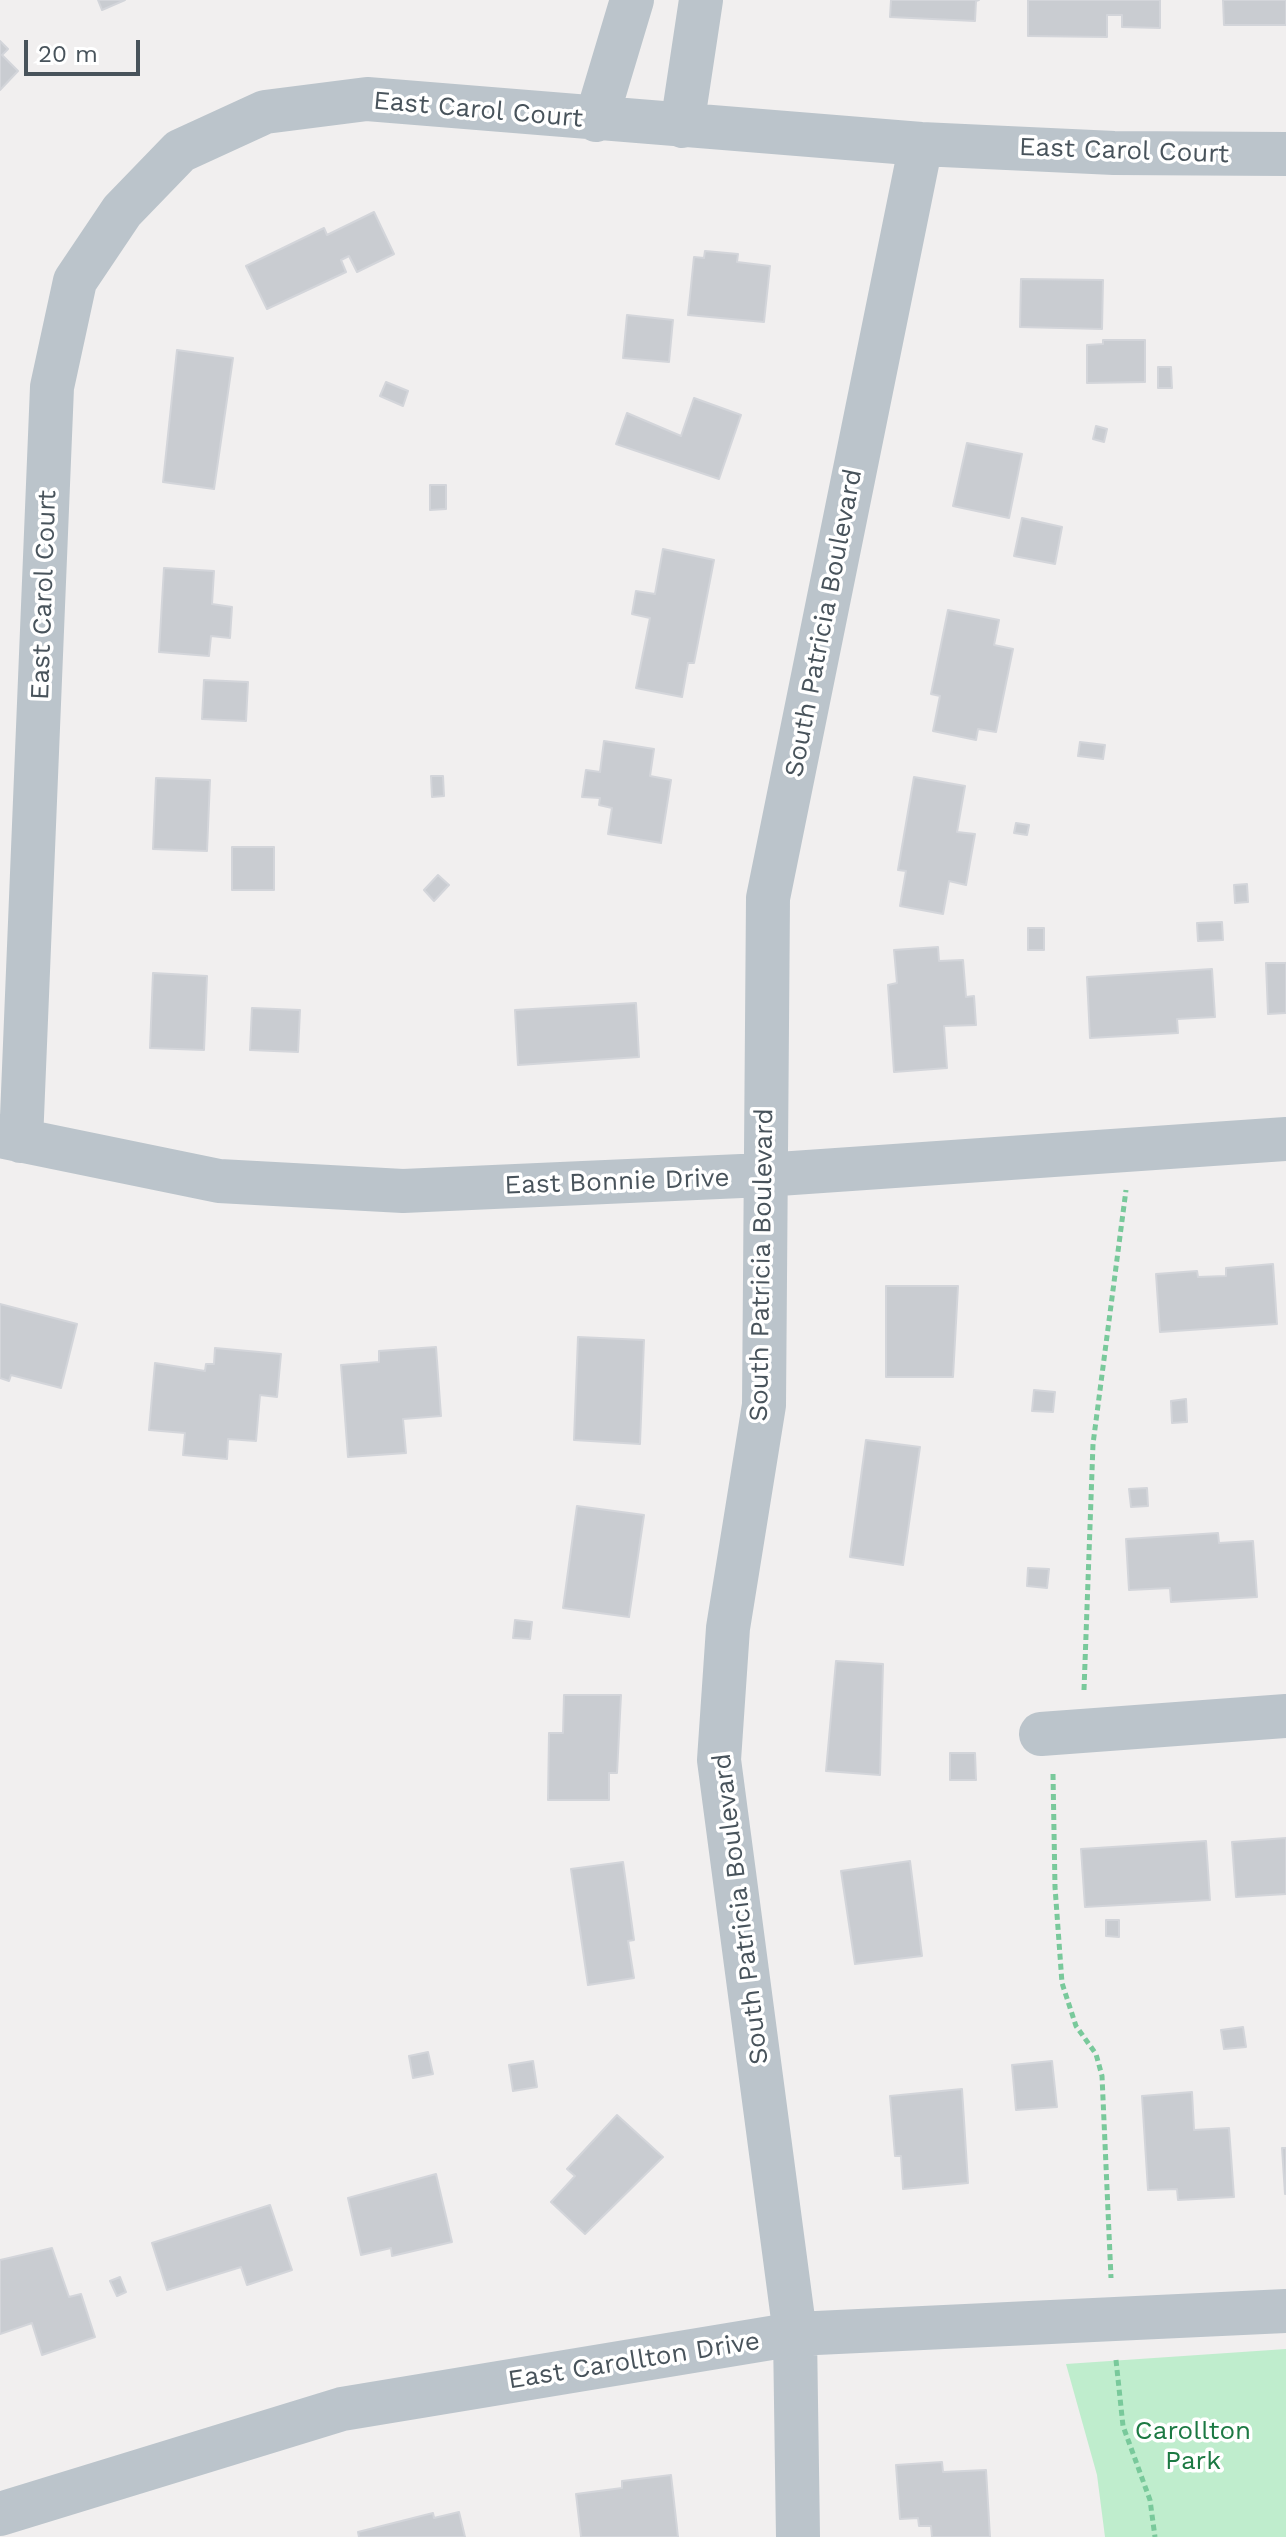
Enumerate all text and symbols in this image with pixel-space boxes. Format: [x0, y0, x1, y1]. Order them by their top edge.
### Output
scale bar [28, 24, 144, 74]
text: 20 m [38, 40, 98, 68]
street label: East Carol Court [372, 85, 584, 135]
street label: East Carol Court [1018, 132, 1230, 170]
street label: South Patricia Boulevard [779, 466, 869, 780]
street label: East Carol Court [25, 489, 63, 701]
street label: South Patricia Boulevard [744, 1108, 780, 1422]
street label: East Bonnie Drive [504, 1162, 730, 1202]
street label: South Patricia Boulevard [706, 1752, 776, 2066]
street label: East Carollton Drive [506, 2326, 762, 2396]
park label: Carollton Park [1135, 2415, 1251, 2476]

